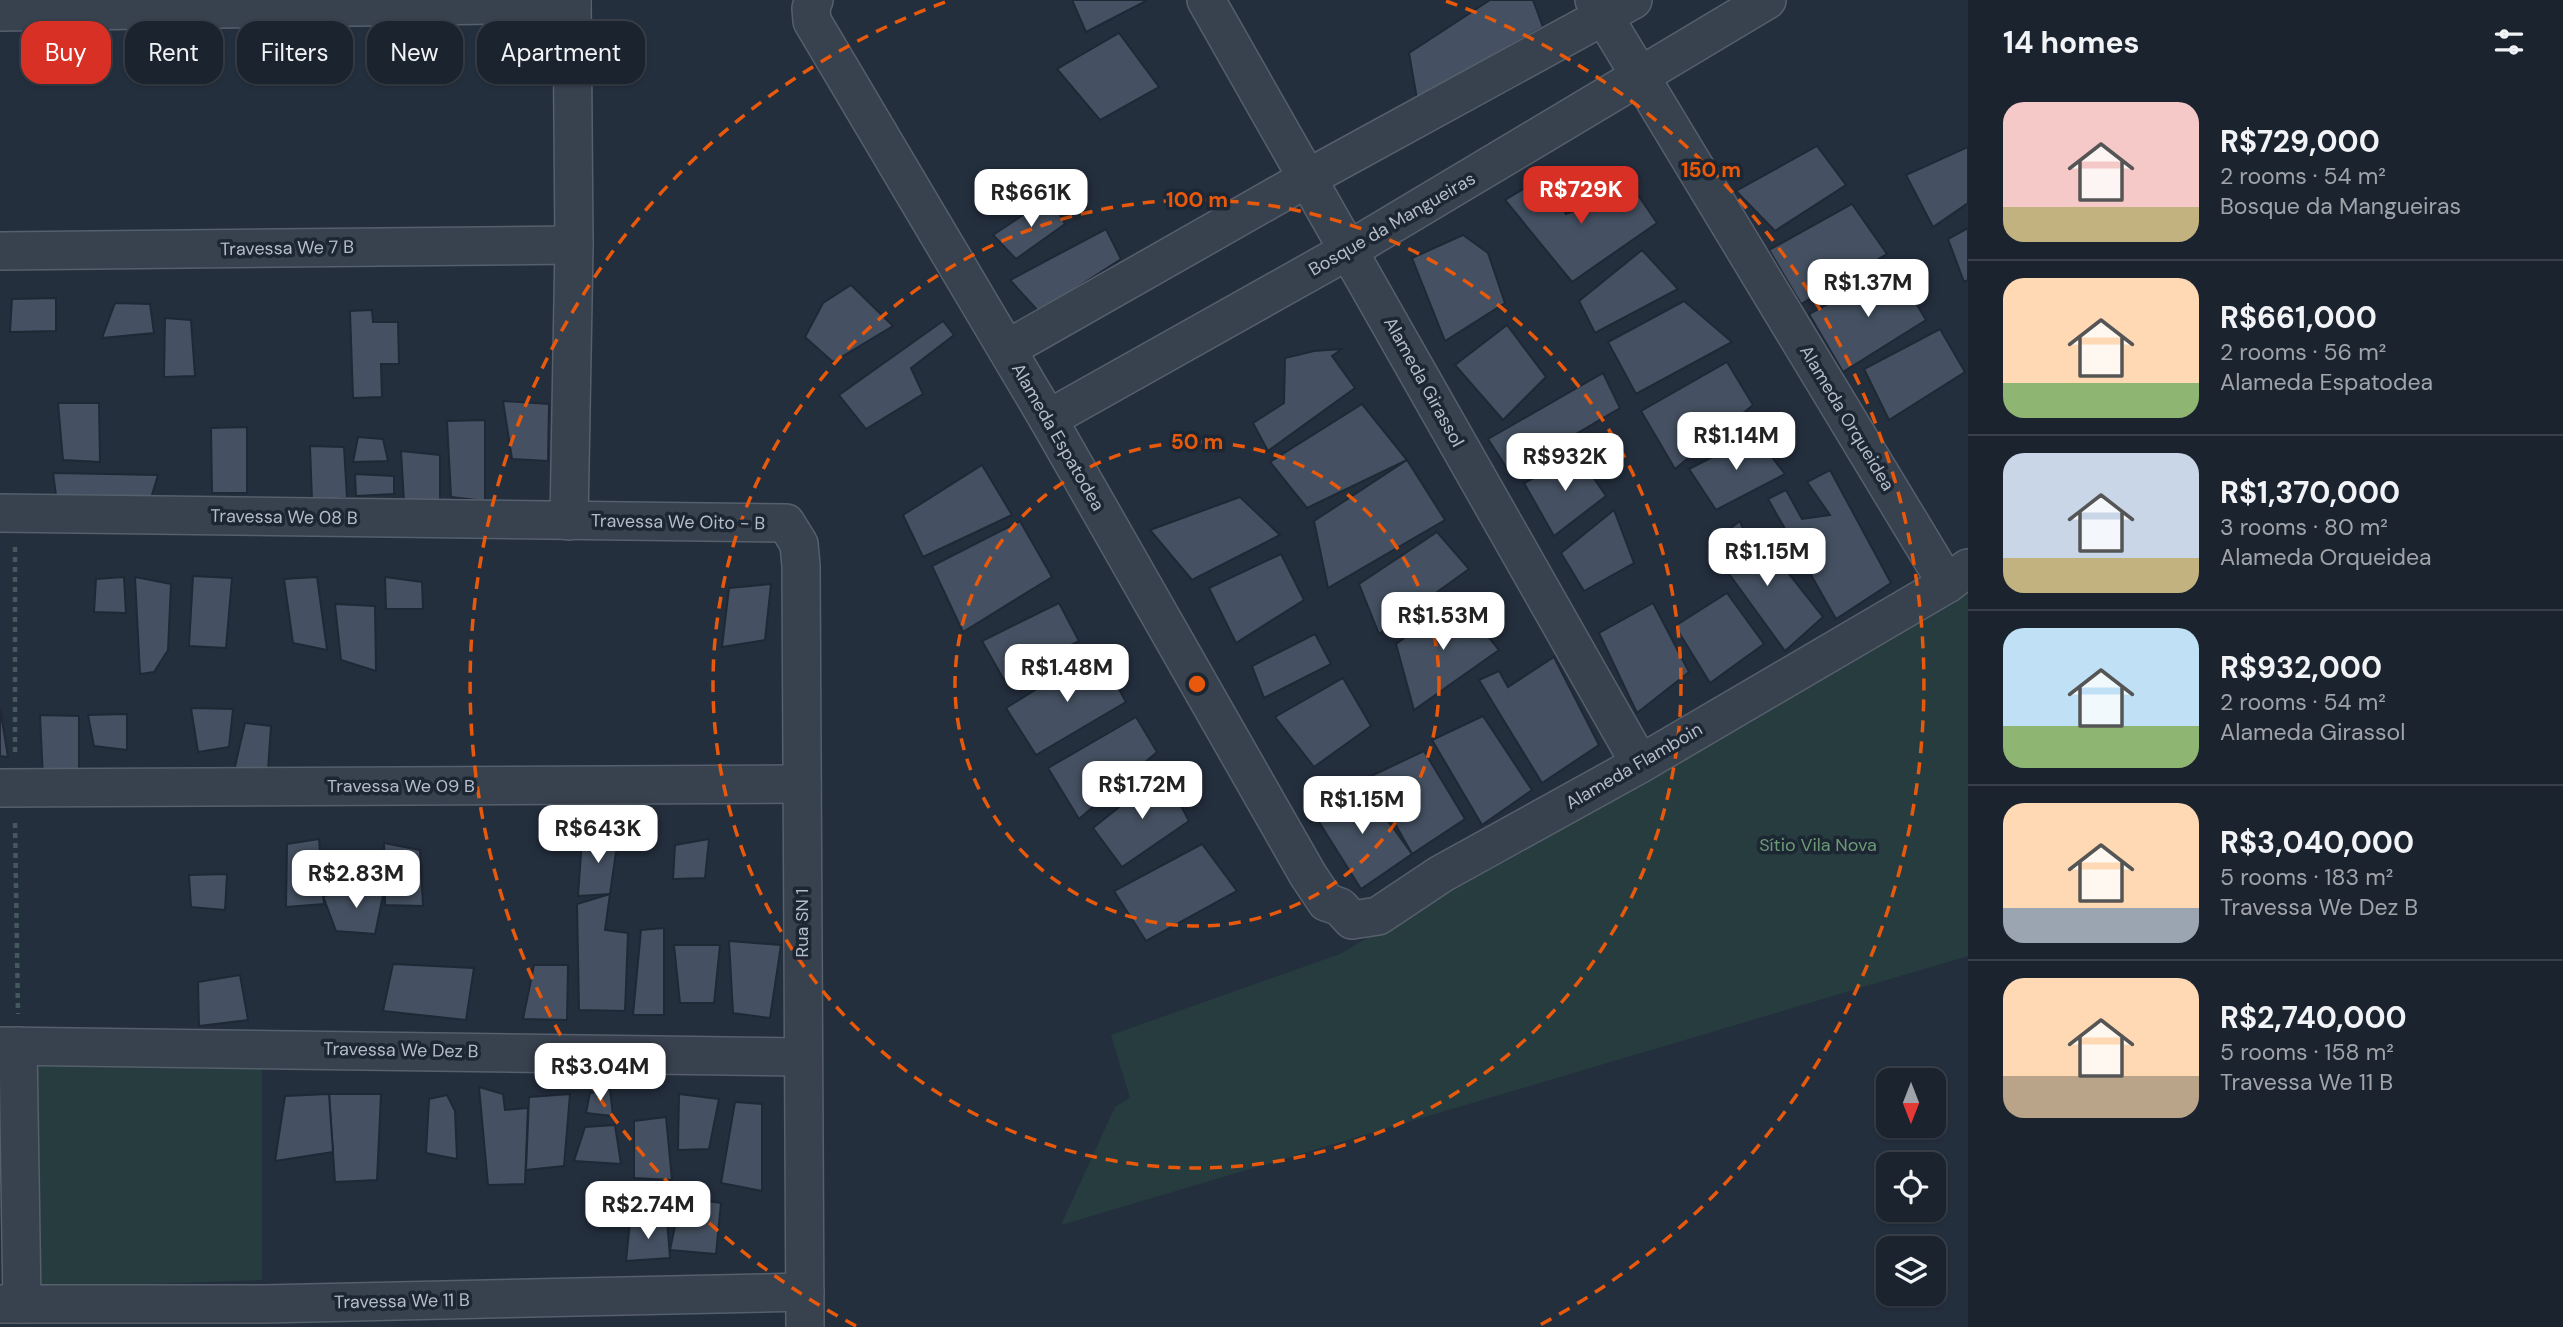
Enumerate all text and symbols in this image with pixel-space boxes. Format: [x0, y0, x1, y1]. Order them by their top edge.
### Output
chip: Buy [21, 21, 111, 84]
chip: Rent [125, 21, 223, 84]
chip: Filters [237, 21, 353, 84]
chip: New [367, 21, 463, 84]
chip: Apartment [477, 21, 645, 84]
text: 14 homes [2003, 23, 2140, 62]
icon: filters [2490, 23, 2528, 61]
text: R$729,000 [2220, 122, 2380, 161]
icon: home [2059, 130, 2143, 214]
text: 150 m [1681, 156, 1741, 184]
text: 2 rooms · 54 m² [2220, 161, 2386, 191]
street label: Bosque da Mangueiras [1304, 166, 1480, 282]
pin: R$729K [1524, 166, 1638, 226]
pin: R$661K [974, 170, 1088, 229]
text: R$729K [1539, 174, 1623, 204]
text: R$661K [991, 177, 1071, 207]
text: 100 m [1166, 186, 1228, 214]
text: Bosque da Mangueiras [2220, 191, 2461, 221]
street label: Travessa We 7 B [220, 235, 354, 261]
pin: R$1.37M [1803, 260, 1933, 319]
text: R$1.37M [1823, 267, 1913, 297]
text: R$661,000 [2220, 298, 2377, 337]
icon: home [2059, 306, 2143, 390]
street label: Alameda Girassol [1378, 313, 1470, 451]
text: 2 rooms · 56 m² [2220, 337, 2386, 367]
street label: Alameda Orqueidea [1794, 341, 1900, 495]
street label: Alameda Espatodea [1006, 359, 1110, 515]
text: Alameda Espatodea [2220, 367, 2433, 397]
pin: R$1.14M [1671, 412, 1801, 472]
text: R$1.14M [1693, 420, 1779, 450]
text: 50 m [1171, 428, 1223, 456]
pin: R$932K [1508, 434, 1622, 493]
text: R$932K [1522, 441, 1608, 471]
text: R$1,370,000 [2220, 473, 2400, 512]
icon: home [2059, 481, 2143, 565]
street label: Travessa We 08 B [210, 504, 358, 530]
street label: Travessa We Oito - B [591, 508, 766, 536]
text: 3 rooms · 80 m² [2220, 512, 2388, 542]
pin: R$1.15M [1702, 528, 1832, 588]
text: R$1.15M [1725, 536, 1809, 566]
text: Alameda Orqueidea [2220, 542, 2432, 572]
pin: R$1.53M [1378, 592, 1508, 652]
text: R$1.53M [1397, 600, 1489, 630]
pin: R$1.48M [1002, 644, 1132, 704]
text: R$932,000 [2220, 648, 2382, 687]
text: R$1.48M [1021, 652, 1113, 682]
icon: home [2059, 656, 2143, 740]
centre of rings [1185, 672, 1209, 696]
text: 2 rooms · 54 m² [2220, 687, 2386, 717]
street label: Alameda Flamboin [1561, 717, 1707, 815]
text: Alameda Girassol [2220, 717, 2405, 747]
pin: R$1.72M [1077, 762, 1207, 821]
text: R$1.72M [1098, 769, 1186, 799]
street label: Travessa We 09 B [327, 774, 475, 798]
pin: R$1.15M [1297, 776, 1427, 836]
text: R$1.15M [1320, 784, 1404, 814]
pin: R$643K [541, 806, 655, 865]
text: R$643K [555, 813, 641, 843]
text: R$3,040,000 [2220, 823, 2414, 862]
icon: home [2059, 831, 2143, 915]
park label: Sítio Vila Nova [1759, 833, 1877, 857]
pin: R$2.83M [291, 850, 421, 910]
text: R$2.83M [308, 858, 404, 888]
text: 5 rooms · 183 m² [2220, 862, 2393, 892]
street label: Rua SN 1 [790, 889, 814, 957]
text: Travessa We Dez B [2220, 892, 2418, 922]
text: R$2,740,000 [2220, 998, 2407, 1037]
icon: home [2059, 1006, 2143, 1090]
street label: Travessa We Dez B [323, 1037, 479, 1063]
text: 5 rooms · 158 m² [2220, 1037, 2394, 1067]
pin: R$3.04M [535, 1044, 665, 1103]
text: R$3.04M [551, 1051, 649, 1081]
text: Travessa We 11 B [2220, 1067, 2393, 1097]
north arrow [1876, 1068, 1946, 1138]
map controls [1876, 1068, 1946, 1306]
button: locate [1876, 1152, 1946, 1222]
pin: R$2.74M [583, 1182, 713, 1241]
text: R$2.74M [601, 1189, 695, 1219]
button: layers [1876, 1236, 1946, 1306]
street label: Travessa We 11 B [334, 1288, 470, 1314]

